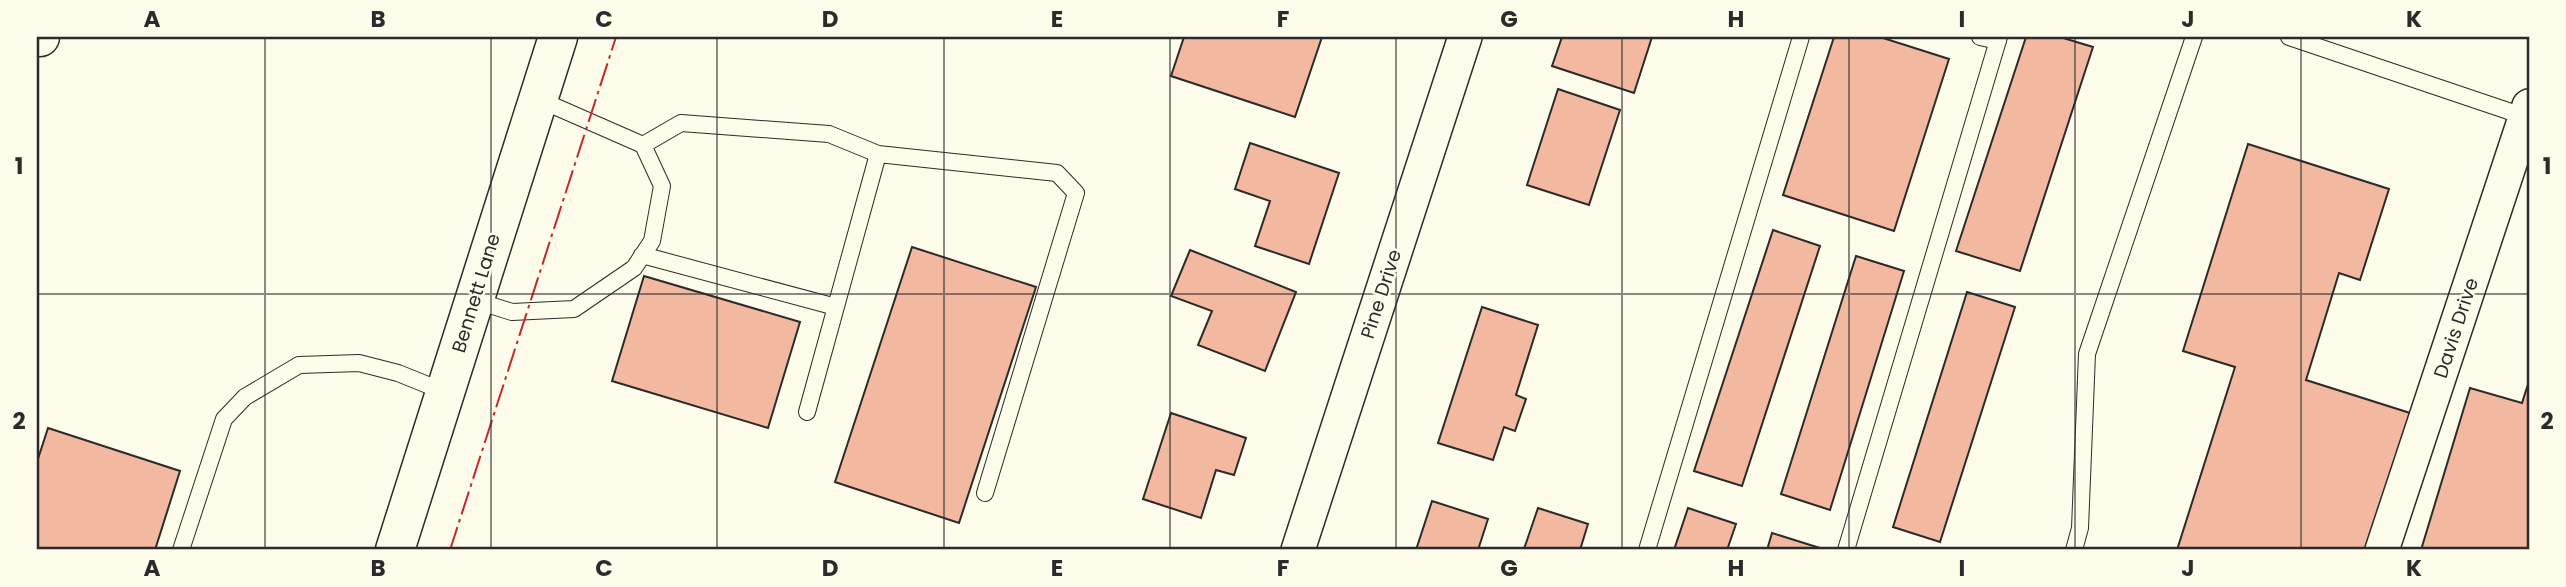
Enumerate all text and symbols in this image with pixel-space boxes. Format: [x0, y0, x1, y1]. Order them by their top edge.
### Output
text: A [144, 3, 161, 35]
text: B [370, 3, 386, 35]
text: C [595, 3, 613, 35]
text: D [822, 3, 838, 35]
text: E [1051, 3, 1063, 35]
text: F [1277, 3, 1289, 35]
text: G [1500, 3, 1518, 35]
text: H [1728, 3, 1744, 35]
text: I [1959, 3, 1965, 35]
text: J [2181, 3, 2195, 35]
text: K [2406, 3, 2422, 35]
text: 1 [15, 150, 23, 182]
text: 1 [2543, 150, 2551, 182]
street label: Bennett Lane [445, 230, 507, 356]
street label: Pine Drive [1354, 246, 1408, 342]
street label: Davis Drive [2427, 274, 2485, 382]
text: 2 [12, 405, 26, 437]
text: 2 [2540, 405, 2554, 437]
text: A [144, 552, 161, 584]
text: B [370, 552, 386, 584]
text: C [595, 552, 613, 584]
text: D [822, 552, 838, 584]
text: E [1051, 552, 1063, 584]
text: F [1277, 552, 1289, 584]
text: G [1500, 552, 1518, 584]
text: H [1728, 552, 1744, 584]
text: I [1959, 552, 1965, 584]
text: J [2181, 552, 2195, 584]
text: K [2406, 552, 2422, 584]

